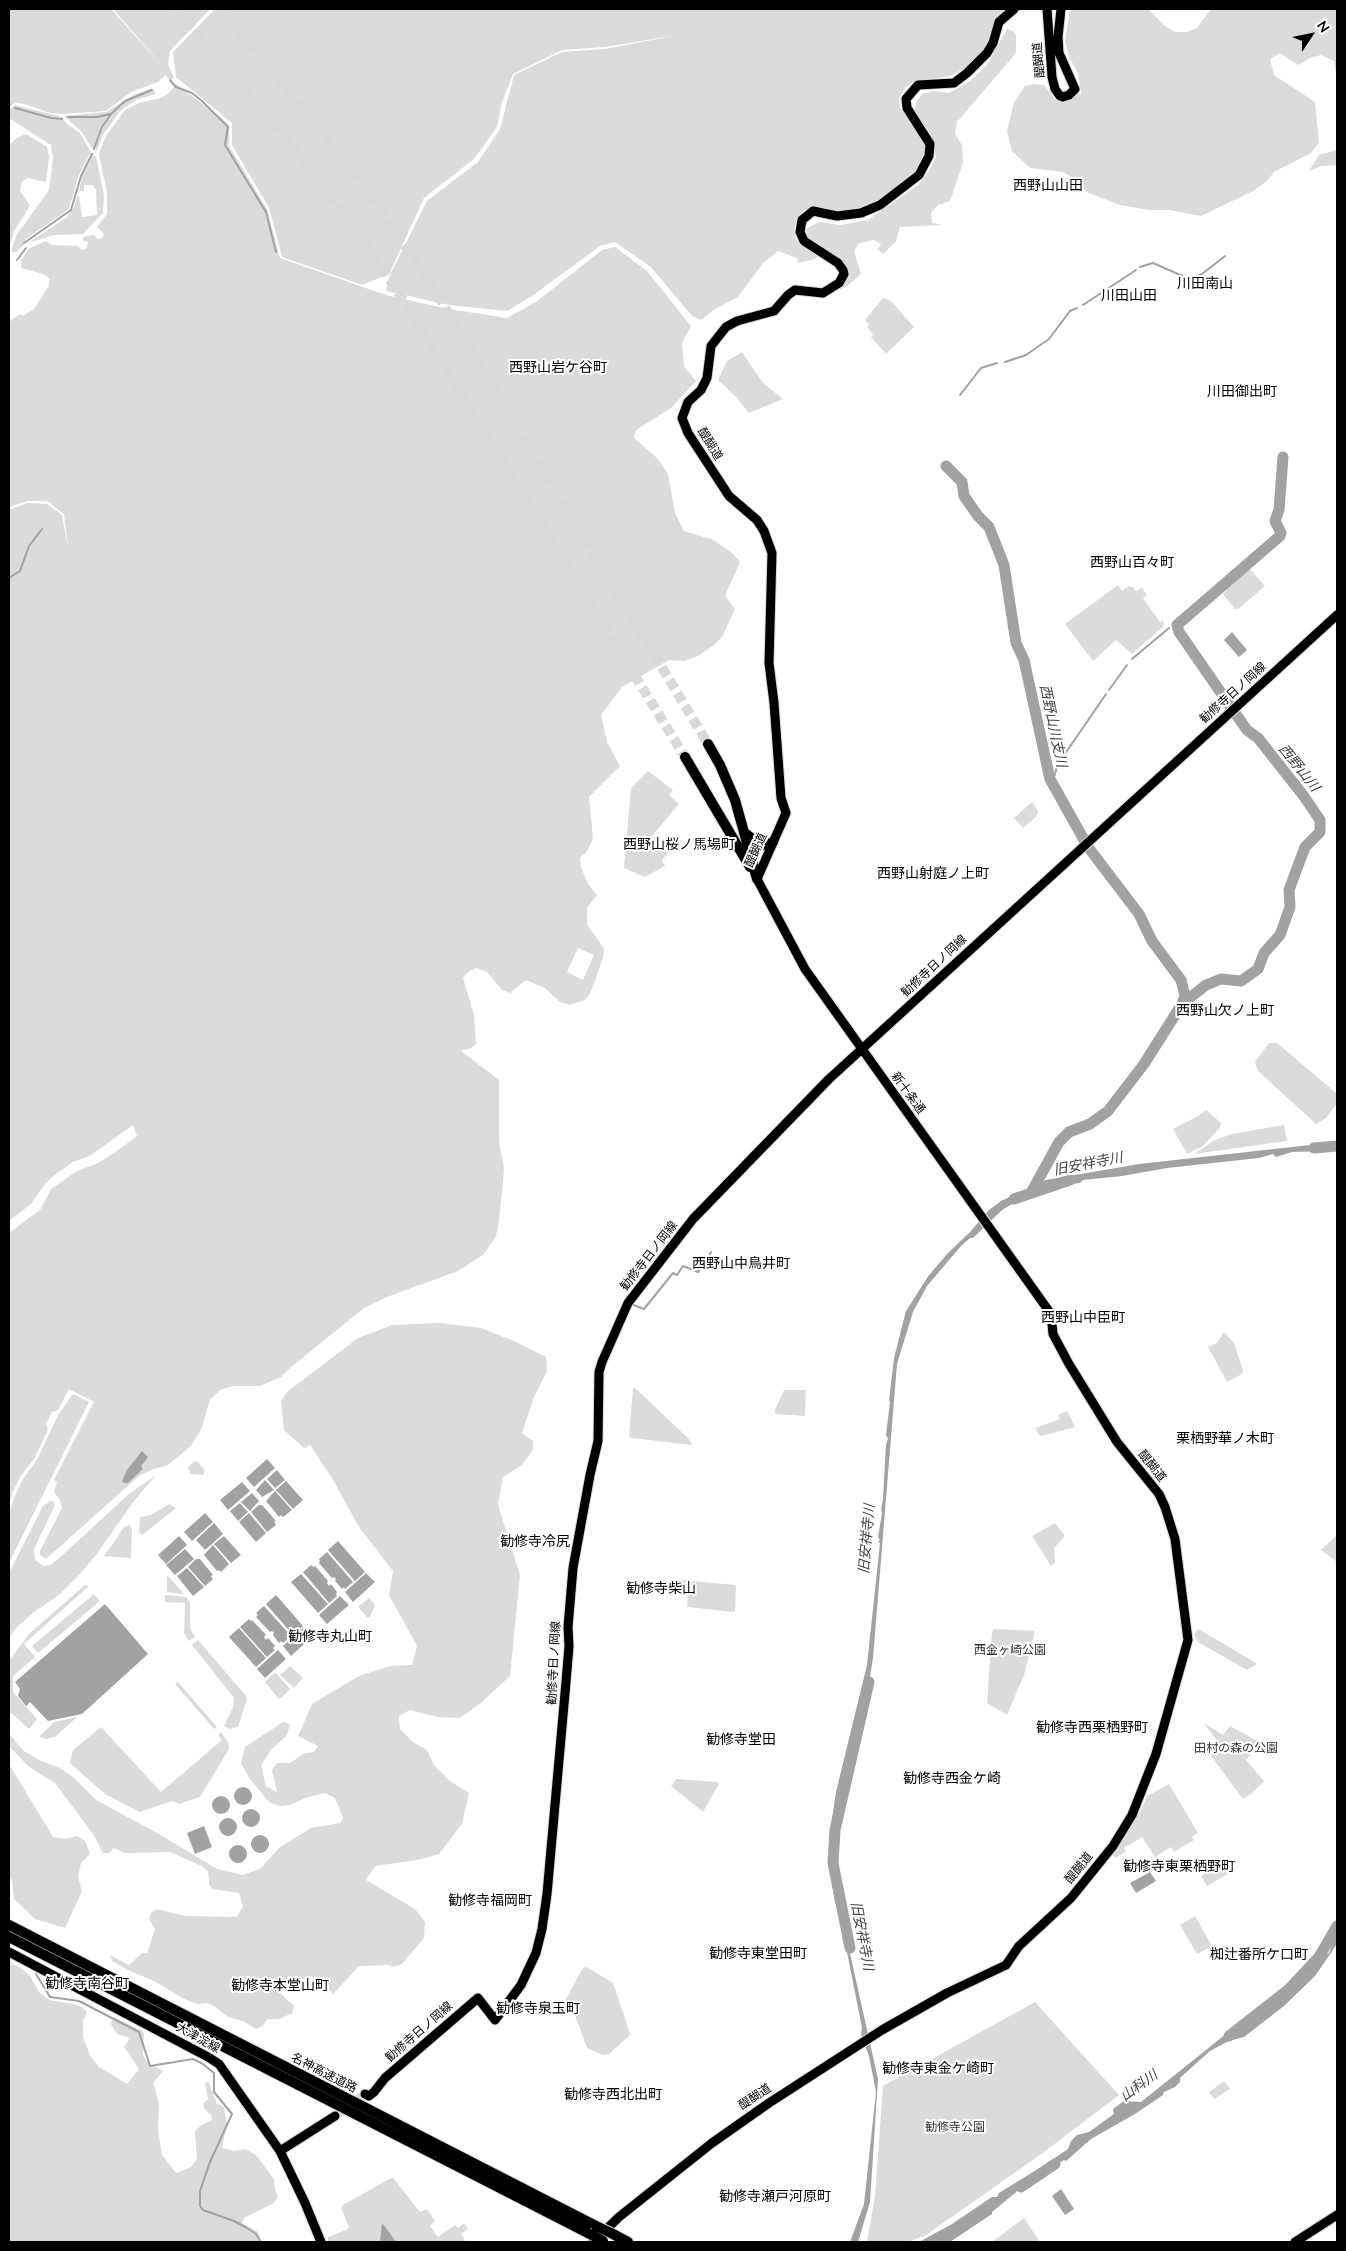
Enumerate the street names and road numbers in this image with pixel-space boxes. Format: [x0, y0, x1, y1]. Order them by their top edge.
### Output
street label: 醍醐道 [1030, 41, 1048, 79]
street label: 醍醐道 [694, 425, 726, 463]
street label: 勧修寺日ノ岡線 [1197, 660, 1269, 726]
street label: 醍醐道 [742, 831, 770, 869]
street label: 勧修寺日ノ岡線 [898, 932, 970, 1000]
street label: 新十条通 [888, 1069, 928, 1117]
street label: 勧修寺日ノ岡線 [617, 1218, 681, 1294]
street label: 醍醐道 [1135, 1447, 1169, 1485]
street label: 勧修寺日ノ岡線 [545, 1621, 563, 1705]
street label: 醍醐道 [1062, 1849, 1096, 1887]
street label: 勧修寺日ノ岡線 [383, 1999, 455, 2065]
street label: 大津淀線 [174, 2020, 222, 2056]
street label: 名神高速道路 [289, 2050, 359, 2096]
street label: 醍醐道 [736, 2081, 774, 2113]

